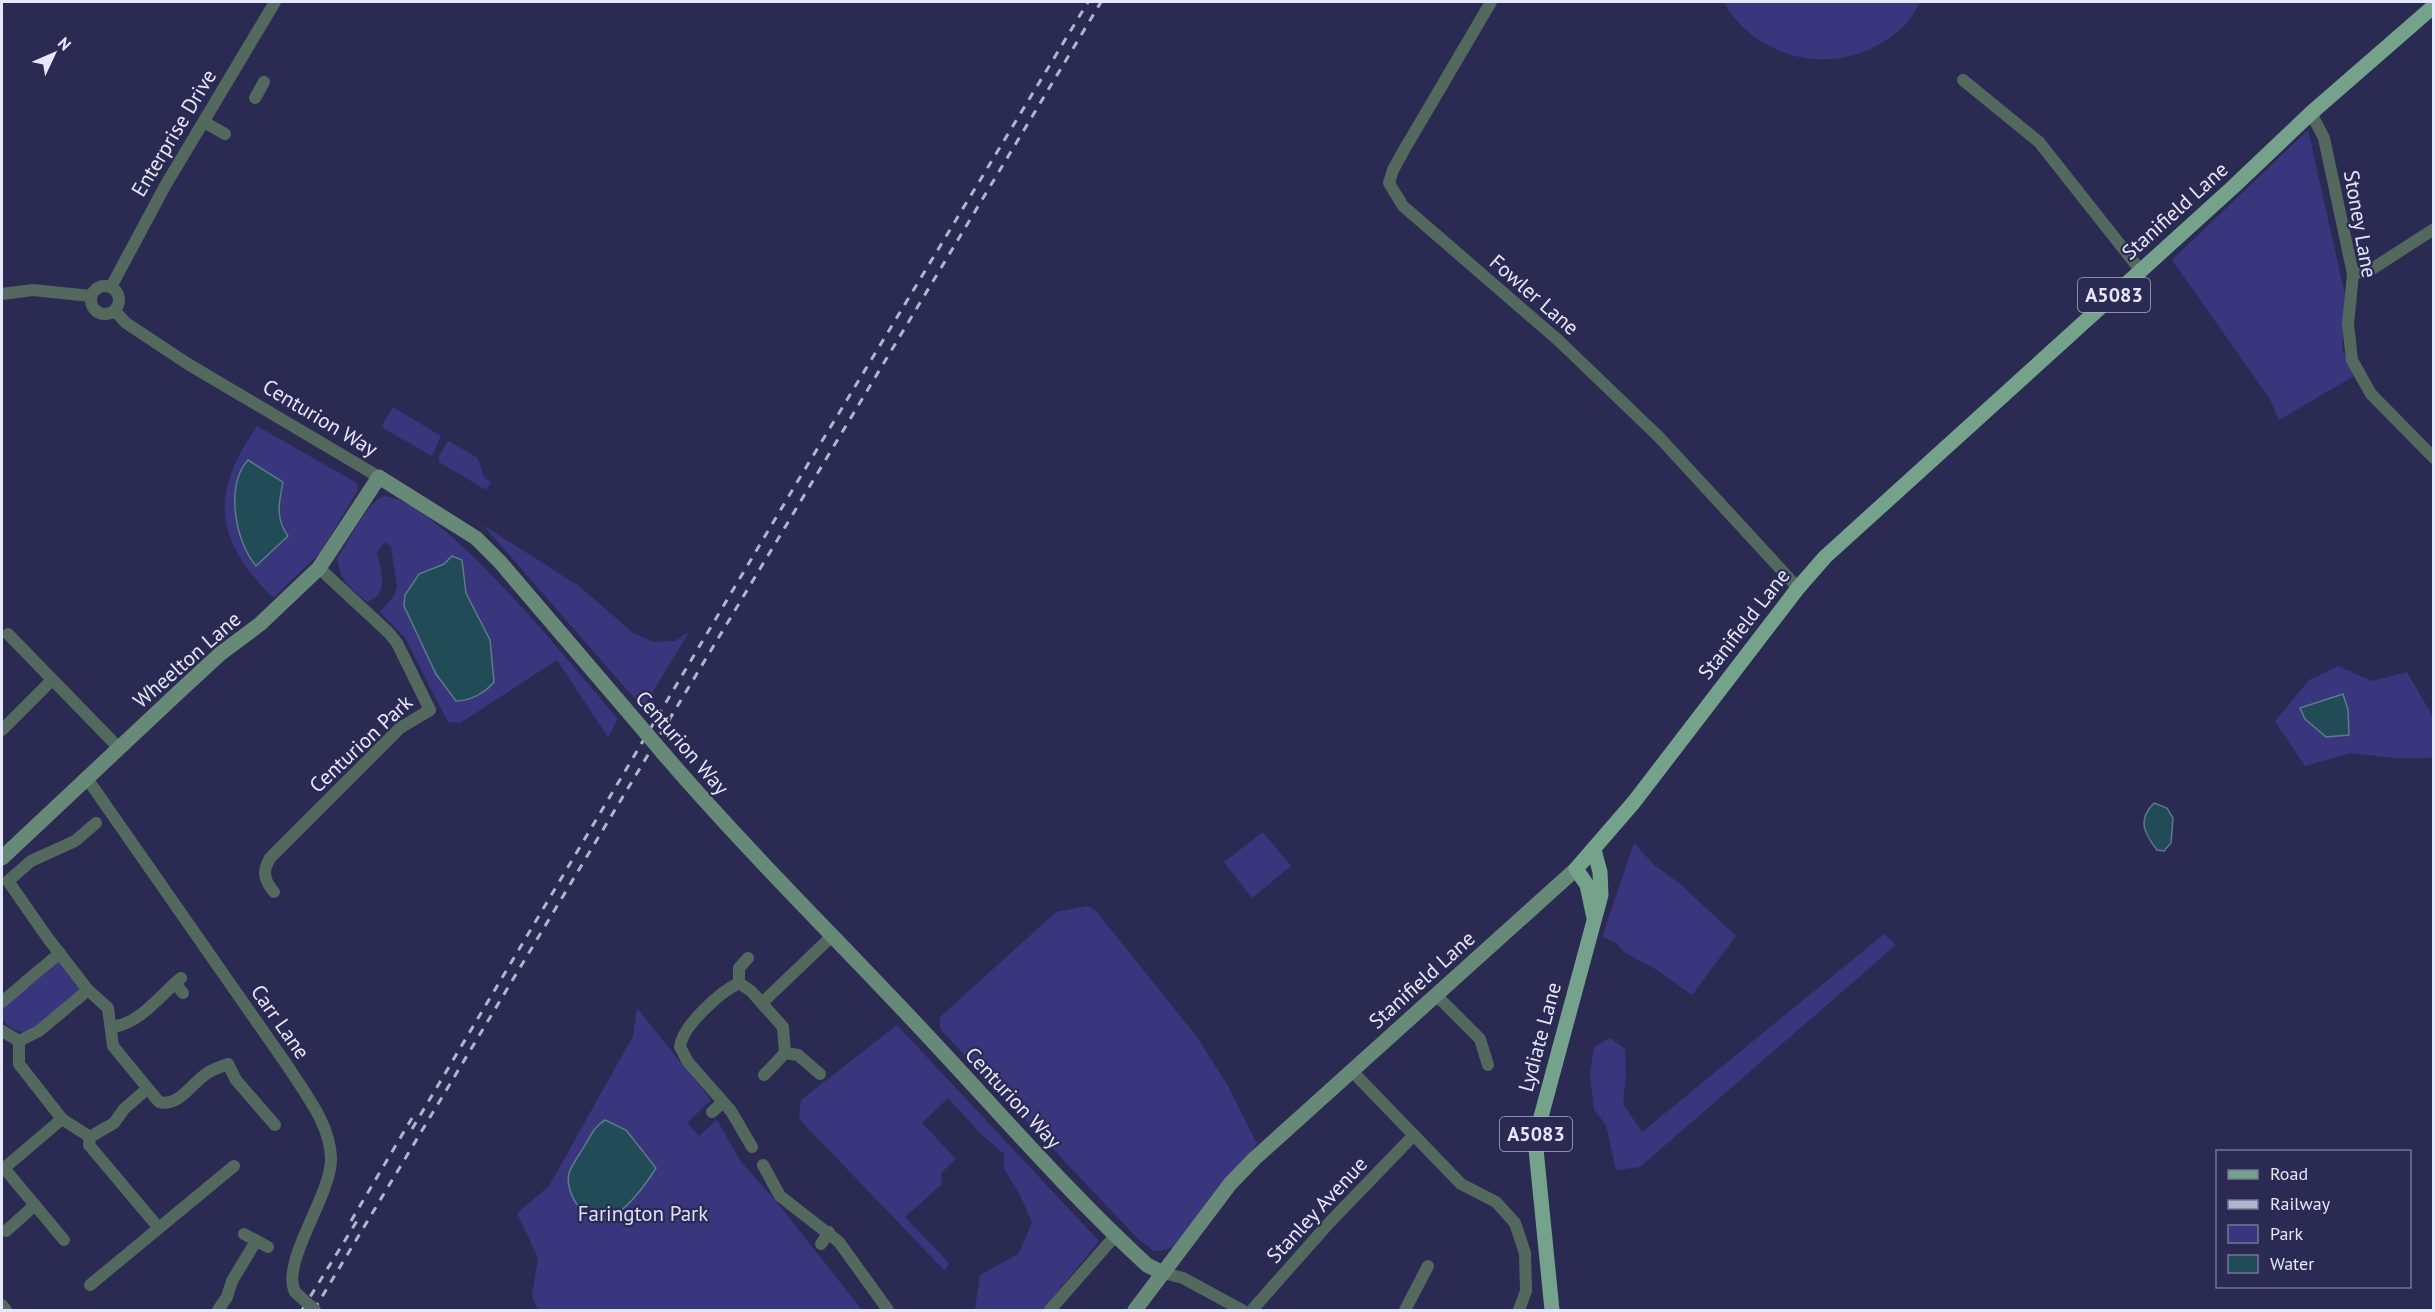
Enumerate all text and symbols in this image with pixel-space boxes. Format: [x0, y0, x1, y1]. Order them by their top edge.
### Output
north arrow [24, 24, 84, 84]
text: N [54, 33, 76, 54]
street label: Enterprise Drive [125, 64, 222, 201]
street label: Stanifield Lane [2116, 156, 2233, 265]
street label: Stoney Lane [2338, 168, 2383, 280]
street label: Fowler Lane [1484, 248, 1585, 341]
road number: A5083 [2078, 278, 2150, 312]
street label: Centurion Way [258, 373, 383, 463]
street label: Stanifield Lane [1692, 563, 1795, 685]
street label: Wheelton Lane [127, 605, 246, 714]
street label: Centurion Way [630, 685, 735, 800]
street label: Centurion Park [303, 689, 418, 798]
street label: Stanifield Lane [1363, 925, 1480, 1034]
street label: Carr Lane [245, 979, 316, 1064]
street label: Lydiate Lane [1512, 979, 1567, 1095]
street label: Centurion Way [959, 1041, 1067, 1154]
road number: A5083 [1500, 1117, 1572, 1151]
legend [2216, 1150, 2411, 1288]
street label: Stanley Avenue [1260, 1151, 1373, 1269]
text: Road [2270, 1162, 2308, 1185]
text: Railway [2270, 1192, 2331, 1215]
park label: Farington Park [578, 1200, 708, 1227]
text: Park [2270, 1222, 2303, 1245]
text: Water [2270, 1252, 2314, 1275]

